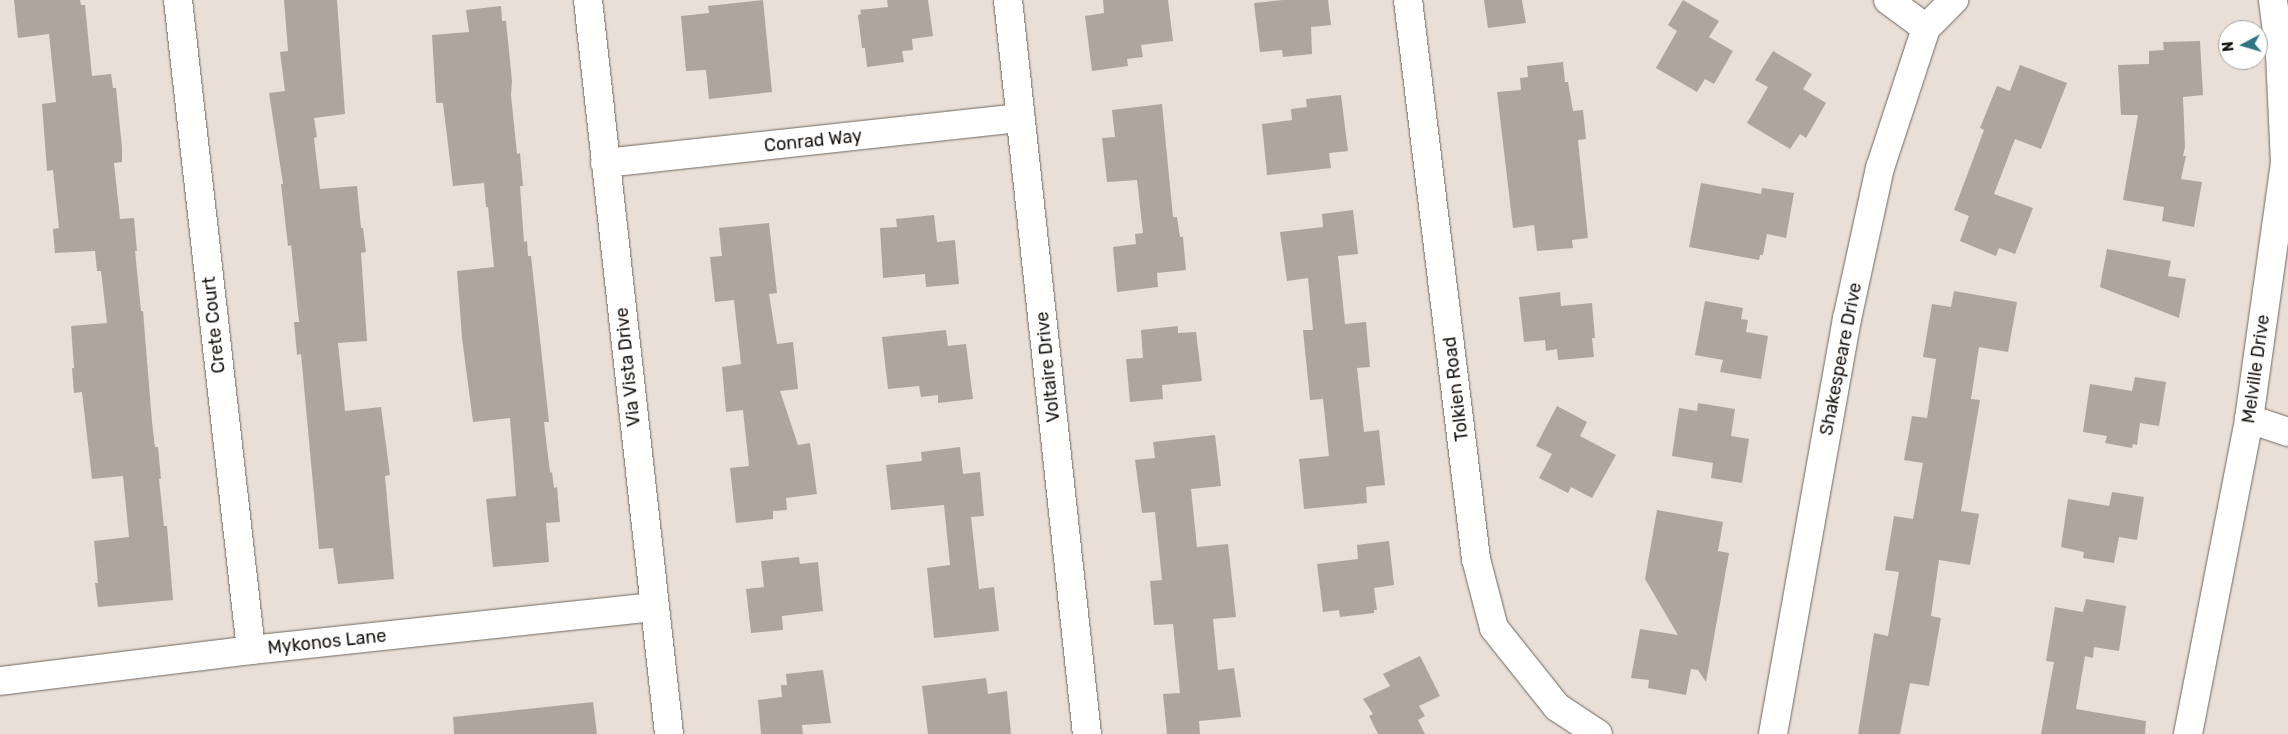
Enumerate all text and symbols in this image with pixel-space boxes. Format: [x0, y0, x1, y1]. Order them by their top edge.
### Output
north arrow [2218, 20, 2268, 70]
text: N [2220, 41, 2238, 52]
street label: Conrad Way [763, 125, 863, 157]
street label: Crete Court [198, 276, 230, 374]
street label: Shakespeare Drive [1816, 281, 1866, 437]
street label: Via Vista Drive [611, 306, 645, 428]
street label: Voltaire Drive [1031, 310, 1065, 424]
street label: Melville Drive [2238, 313, 2274, 425]
street label: Tolkien Road [1439, 336, 1473, 442]
street label: Mykonos Lane [267, 625, 387, 659]

